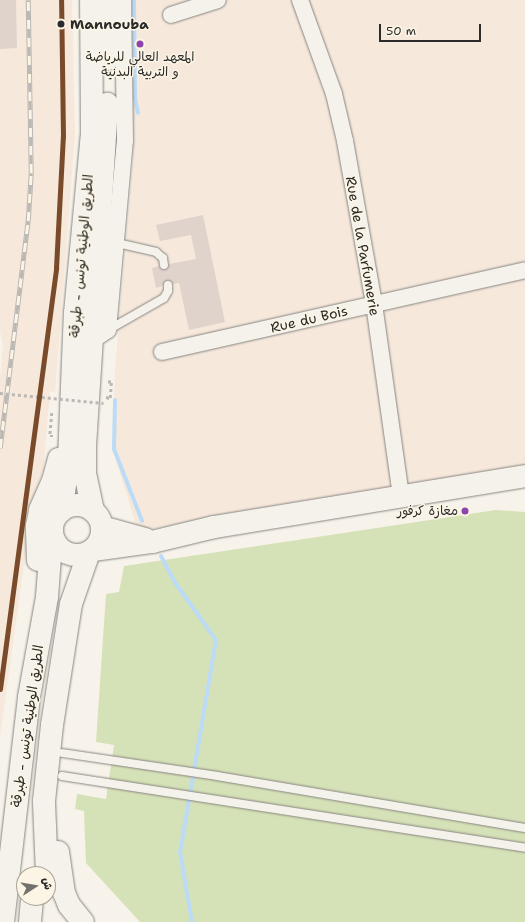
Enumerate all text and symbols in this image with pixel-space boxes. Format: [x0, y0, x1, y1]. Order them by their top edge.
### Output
place label: Mannouba [70, 16, 149, 32]
scale bar [381, 16, 483, 42]
marker: Mannouba [54, 17, 68, 31]
text: 50 m [386, 23, 416, 39]
marker: المعهد العالي للرياضة و التربية البدنية [135, 39, 145, 49]
place label: المعهد العالي للرياضة و التربية البدنية [86, 50, 194, 81]
street label: الطريق الوطنية تونس - طبرقة [65, 174, 97, 338]
street label: Rue de la Parfumerie [342, 175, 384, 317]
street label: Rue du Bois [269, 302, 349, 336]
place label: مغازة كرفور [397, 503, 458, 519]
marker: مغازة كرفور [460, 506, 470, 516]
street label: الطريق الوطنية تونس - طبرقة [7, 644, 47, 808]
north arrow [16, 866, 56, 906]
text: ش [39, 876, 56, 891]

